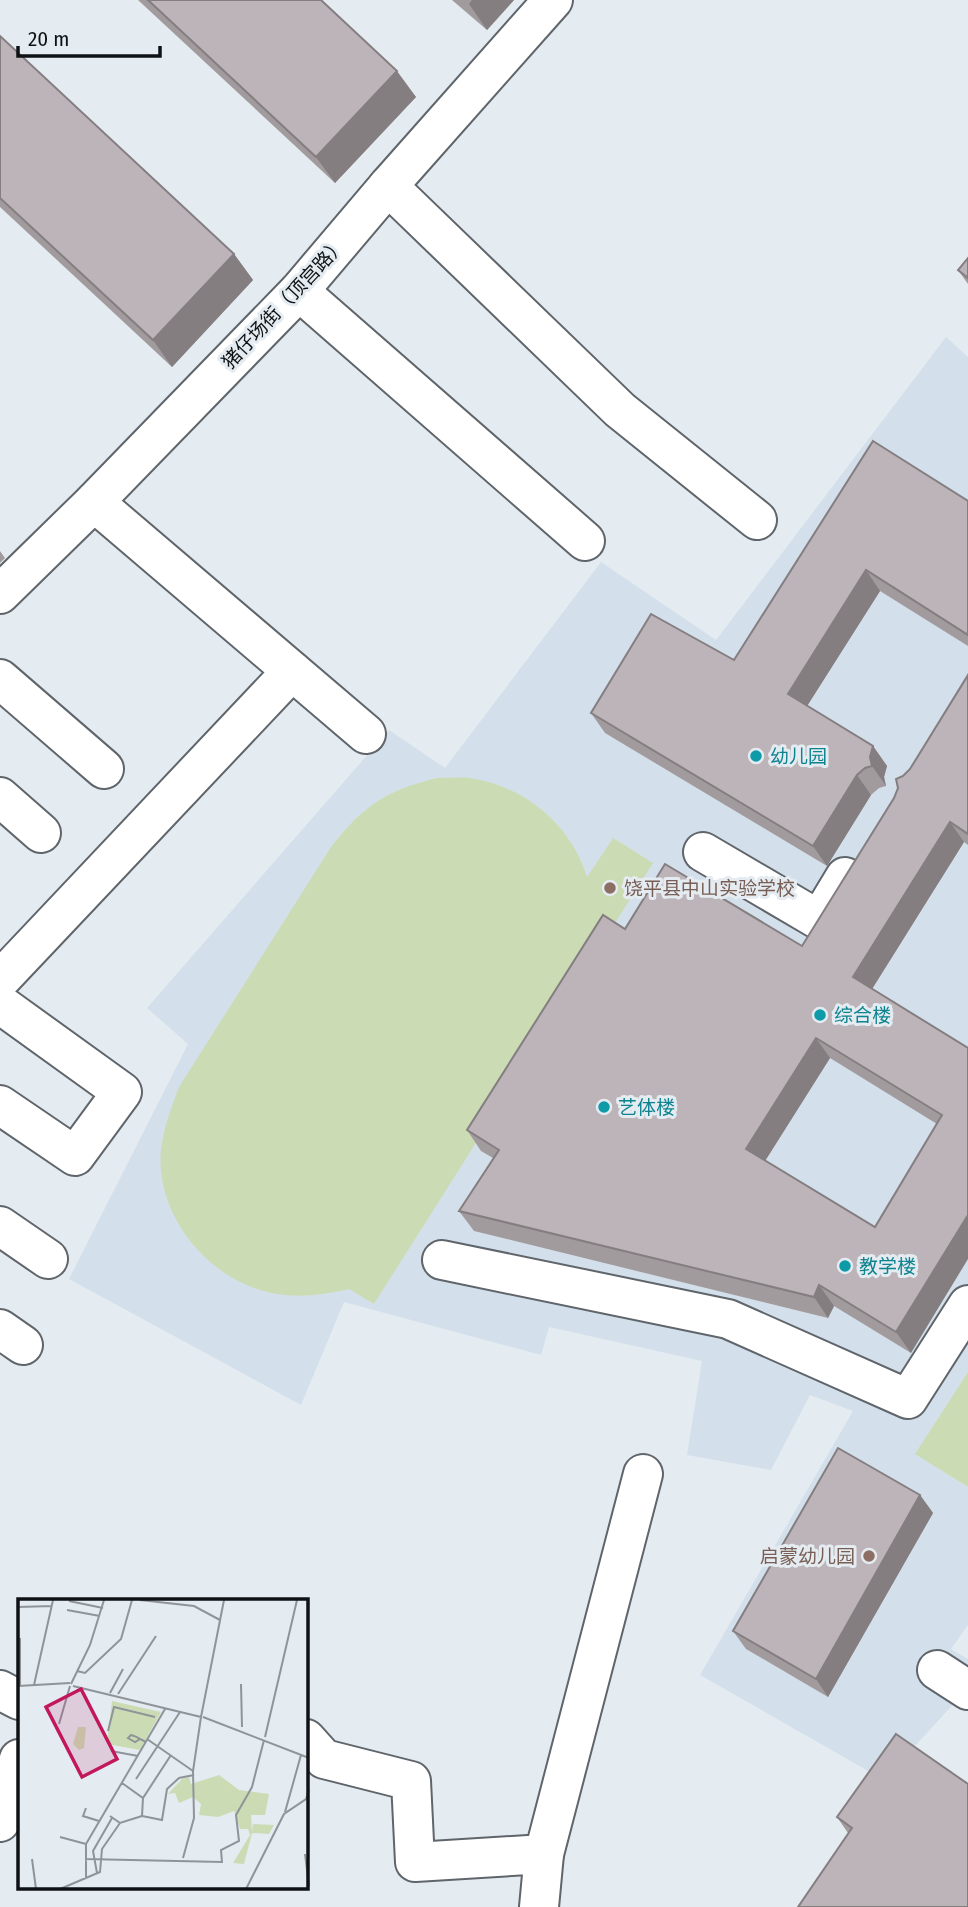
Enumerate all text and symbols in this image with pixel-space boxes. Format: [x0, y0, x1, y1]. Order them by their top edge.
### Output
scale bar [18, 14, 159, 58]
text: 20 m [28, 26, 69, 52]
street label: 猪仔场街（顶宫路） [217, 233, 351, 373]
place label: 幼儿园 [770, 745, 827, 768]
marker: 幼儿园 [748, 748, 764, 764]
place label: 饶平县中山实验学校 [624, 877, 795, 900]
marker: 饶平县中山实验学校 [602, 880, 618, 896]
place label: 综合楼 [834, 1004, 891, 1027]
marker: 综合楼 [812, 1007, 828, 1023]
place label: 艺体楼 [618, 1096, 675, 1119]
marker: 艺体楼 [596, 1099, 612, 1115]
place label: 教学楼 [859, 1255, 916, 1278]
marker: 教学楼 [837, 1258, 853, 1274]
place label: 启蒙幼儿园 [760, 1545, 855, 1568]
marker: 启蒙幼儿园 [861, 1548, 877, 1564]
inset map [18, 1599, 308, 1890]

